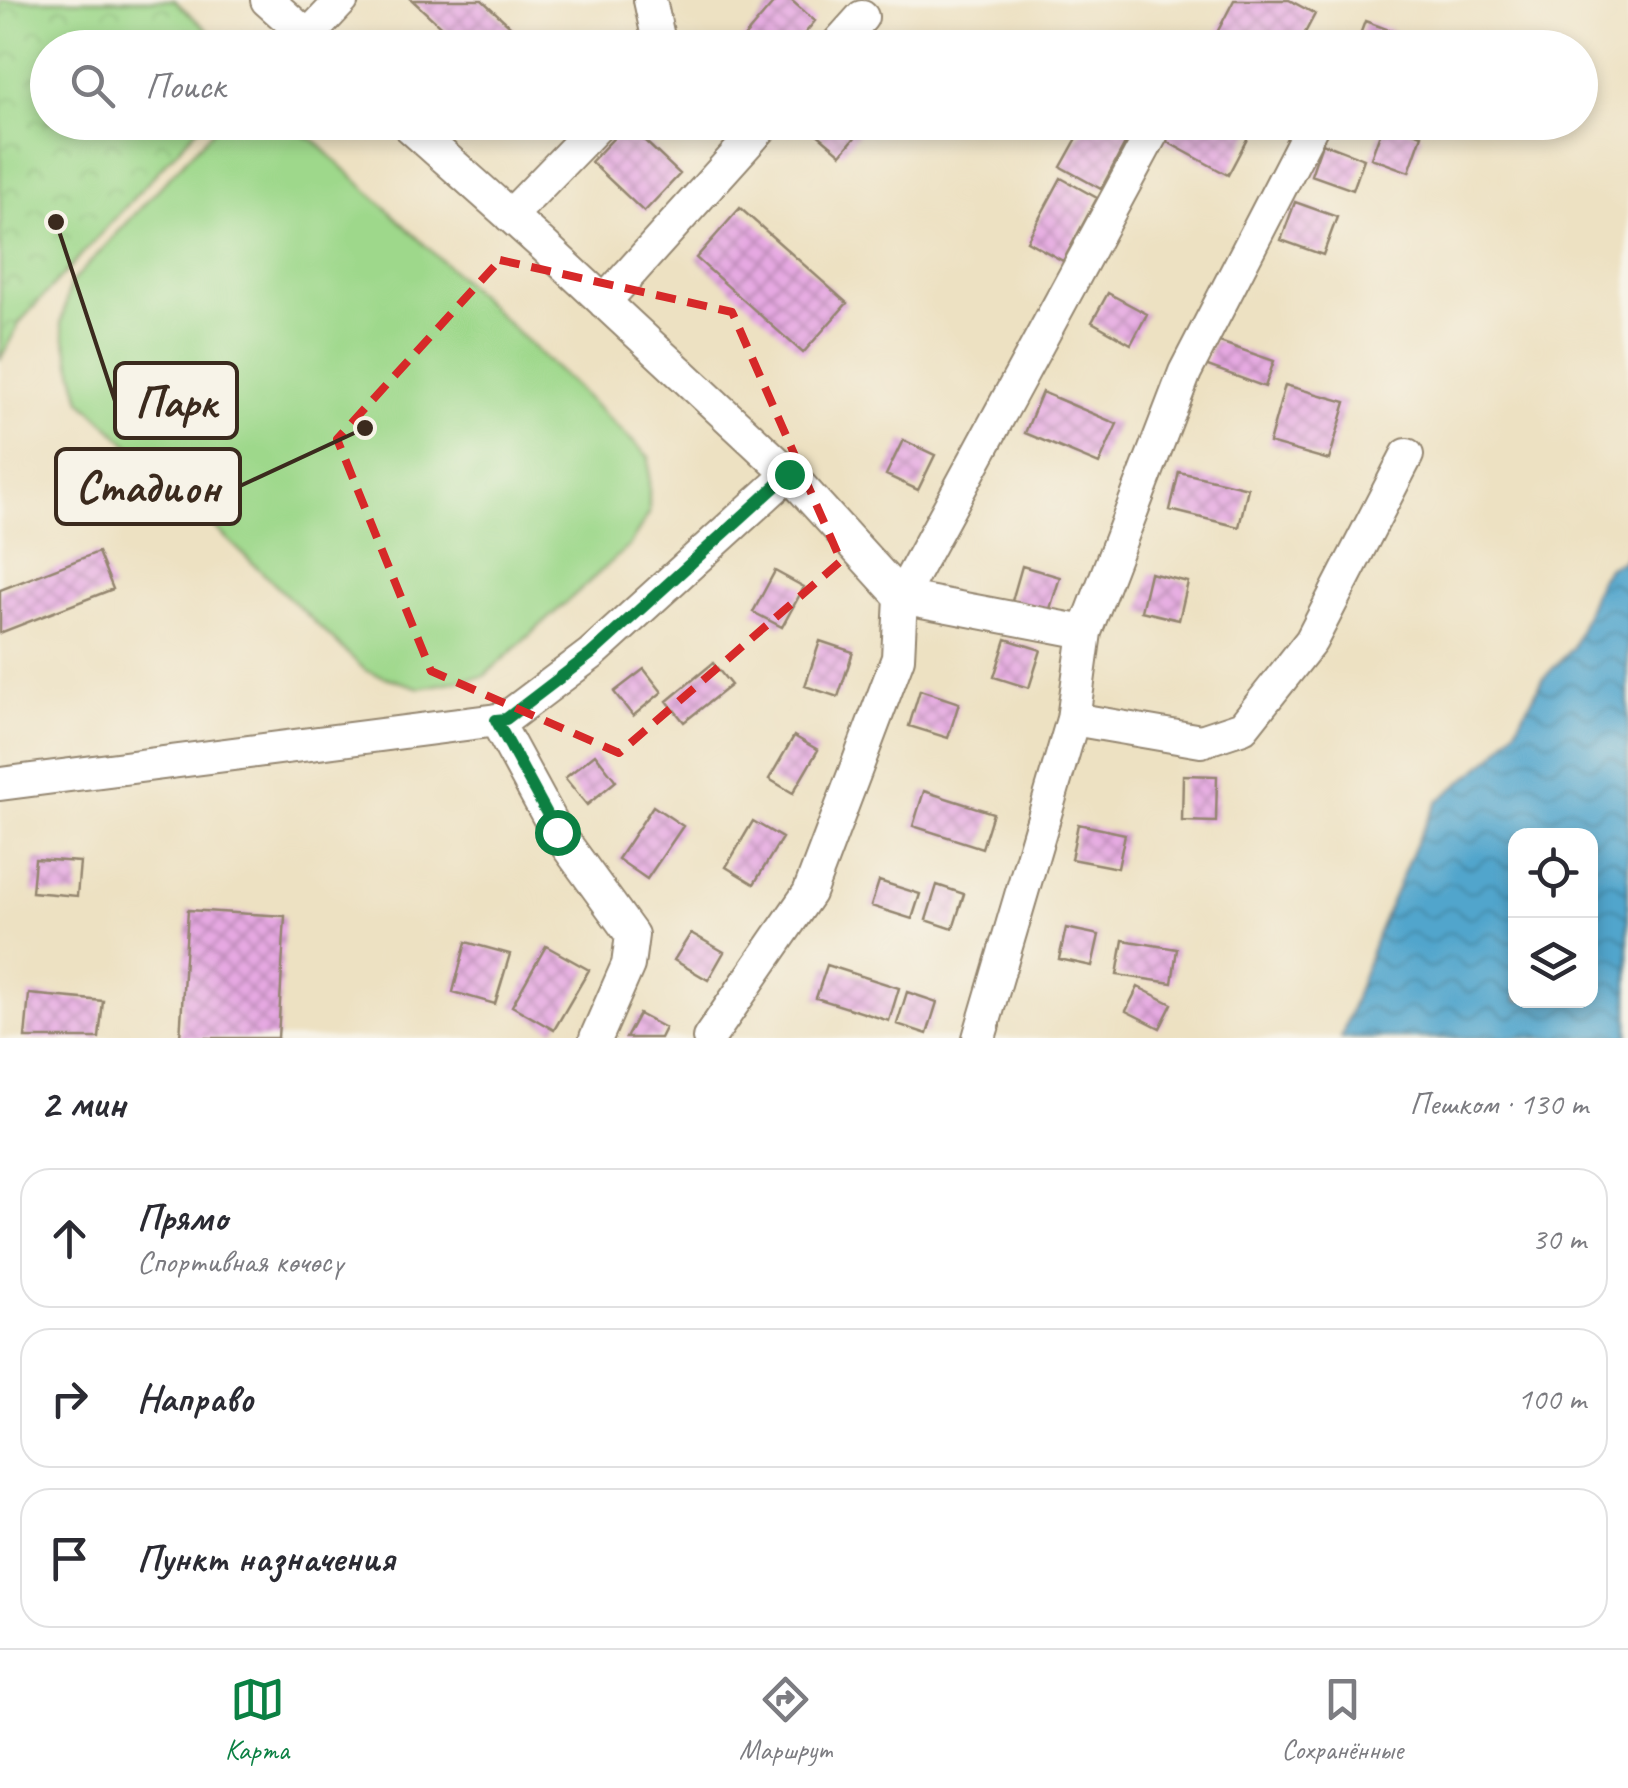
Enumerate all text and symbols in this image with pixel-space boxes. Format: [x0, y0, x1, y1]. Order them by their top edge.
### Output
search box [30, 30, 1598, 140]
icon: search [65, 58, 120, 113]
text: Поиск [145, 62, 225, 109]
callout: Парк [115, 363, 237, 438]
text: Парк [135, 374, 220, 431]
callout: Стадион [56, 449, 240, 524]
route end [767, 452, 813, 498]
text: Стадион [76, 459, 224, 516]
route start [535, 810, 581, 856]
map controls [1508, 828, 1598, 1008]
button: locate [1508, 828, 1598, 918]
button: layers [1508, 918, 1598, 1008]
text: 2 мин [40, 1077, 125, 1130]
text: Пешком · 130 m [1409, 1083, 1588, 1124]
text: Прямо [137, 1194, 227, 1241]
icon: ahead [42, 1211, 97, 1266]
text: 30 m [1532, 1218, 1586, 1259]
text: Спортивная көчөсү [137, 1241, 343, 1282]
icon: right [42, 1371, 97, 1426]
text: Направо [137, 1375, 253, 1422]
text: 100 m [1517, 1378, 1586, 1419]
icon: arrive [42, 1531, 97, 1586]
text: Пункт назначения [137, 1535, 394, 1582]
tab: Карта [225, 1672, 289, 1767]
tab: Маршрут [739, 1672, 831, 1767]
tab: Сохранённые [1281, 1672, 1403, 1767]

